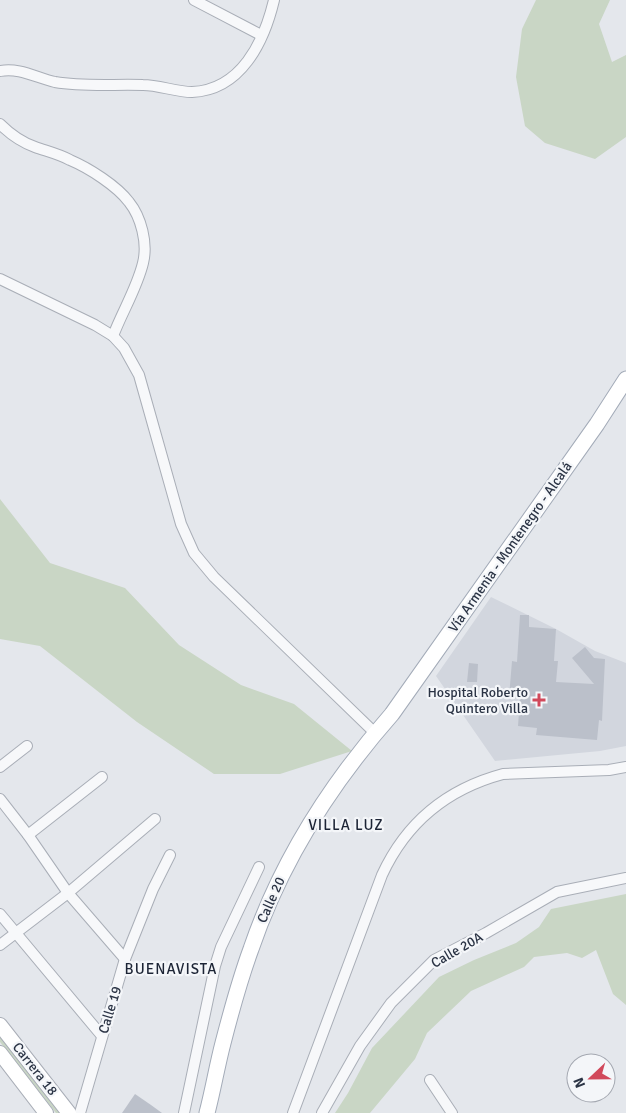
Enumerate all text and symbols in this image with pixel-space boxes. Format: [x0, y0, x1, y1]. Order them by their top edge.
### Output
street label: Vía Armenia - Montenegro - Alcalá [445, 459, 575, 635]
place label: Hospital Roberto Quintero Villa [427, 684, 528, 717]
marker: Hospital Roberto Quintero Villa [532, 693, 546, 707]
district label: VILLA LUZ [308, 816, 384, 834]
street label: Calle 20 [253, 874, 289, 926]
street label: Calle 20A [428, 928, 486, 972]
district label: BUENAVISTA [125, 960, 217, 978]
street label: Calle 19 [95, 984, 125, 1036]
street label: Carrera 18 [9, 1039, 61, 1099]
north arrow [566, 1053, 616, 1103]
text: N [570, 1075, 589, 1090]

